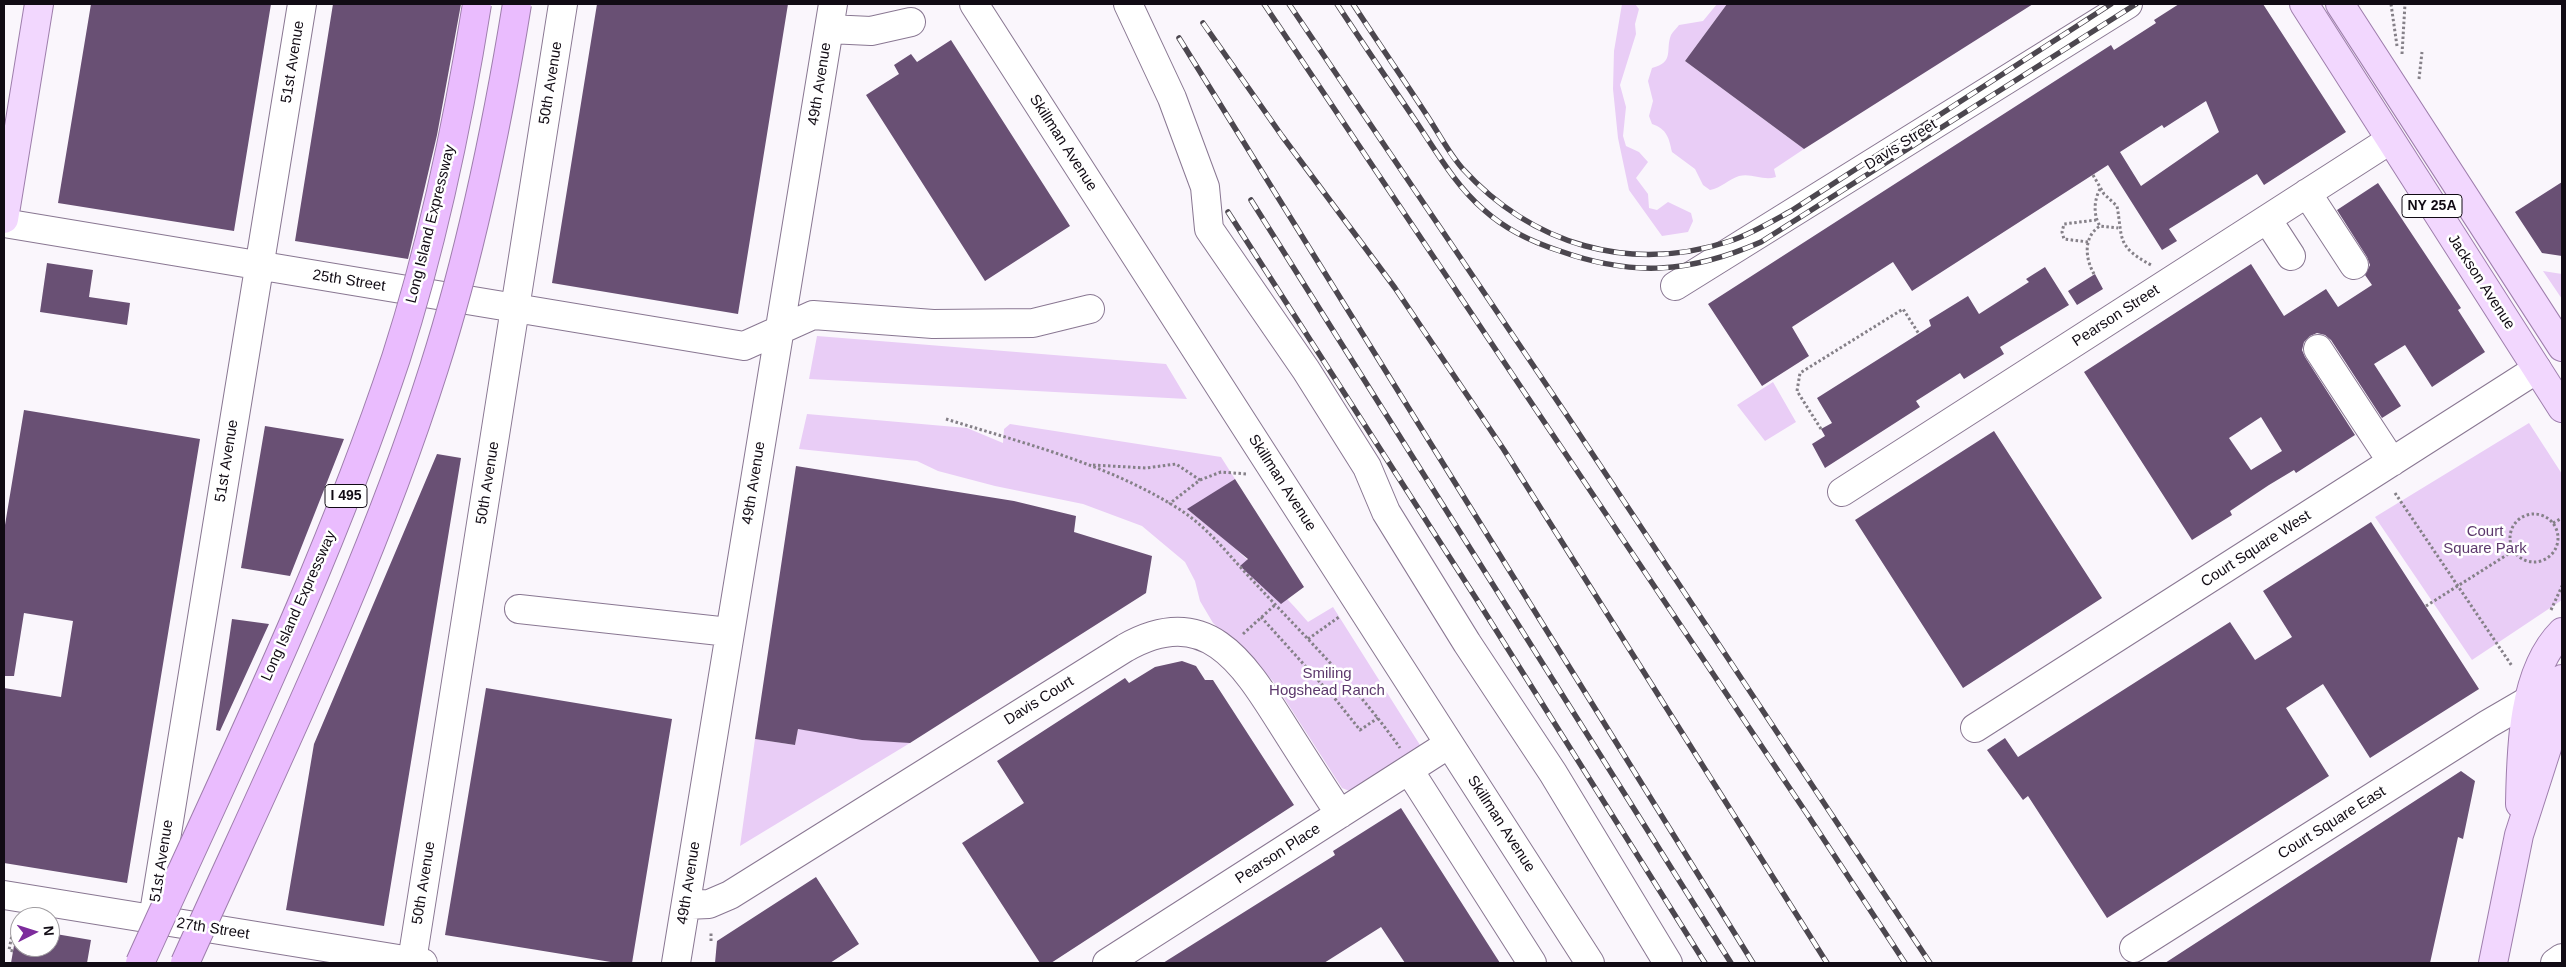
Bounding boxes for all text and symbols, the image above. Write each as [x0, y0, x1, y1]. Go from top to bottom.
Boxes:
street label: 51st Avenue [278, 20, 308, 104]
street label: 50th Avenue [536, 40, 566, 126]
street label: 49th Avenue [805, 41, 835, 127]
street label: Skillman Avenue [1025, 91, 1101, 195]
street label: Davis Street [1862, 116, 1940, 174]
street label: Long Island Expressway [403, 143, 459, 305]
road number: NY 25A [2402, 195, 2462, 218]
street label: Jackson Avenue [2444, 231, 2518, 333]
street label: 25th Street [311, 266, 387, 296]
street label: Pearson Street [2069, 281, 2163, 351]
street label: 51st Avenue [212, 419, 242, 503]
street label: Skillman Avenue [1244, 431, 1320, 535]
street label: 50th Avenue [473, 440, 503, 526]
street label: 49th Avenue [739, 440, 769, 526]
road number: I 495 [325, 484, 367, 508]
street label: Court Square West [2198, 507, 2314, 591]
park label: Court Square Park [2443, 523, 2527, 558]
street label: Long Island Expressway [258, 528, 340, 684]
park label: Smiling Hogshead Ranch [1269, 665, 1385, 700]
street label: Davis Court [1001, 673, 1077, 729]
street label: Skillman Avenue [1463, 772, 1539, 876]
street label: Court Square East [2275, 783, 2389, 863]
street label: 51st Avenue [147, 819, 177, 903]
street label: Pearson Place [1232, 820, 1324, 888]
street label: 50th Avenue [409, 840, 439, 926]
street label: 49th Avenue [674, 840, 704, 926]
north arrow [10, 907, 60, 957]
street label: 27th Street [175, 914, 251, 944]
text: N [41, 925, 57, 937]

